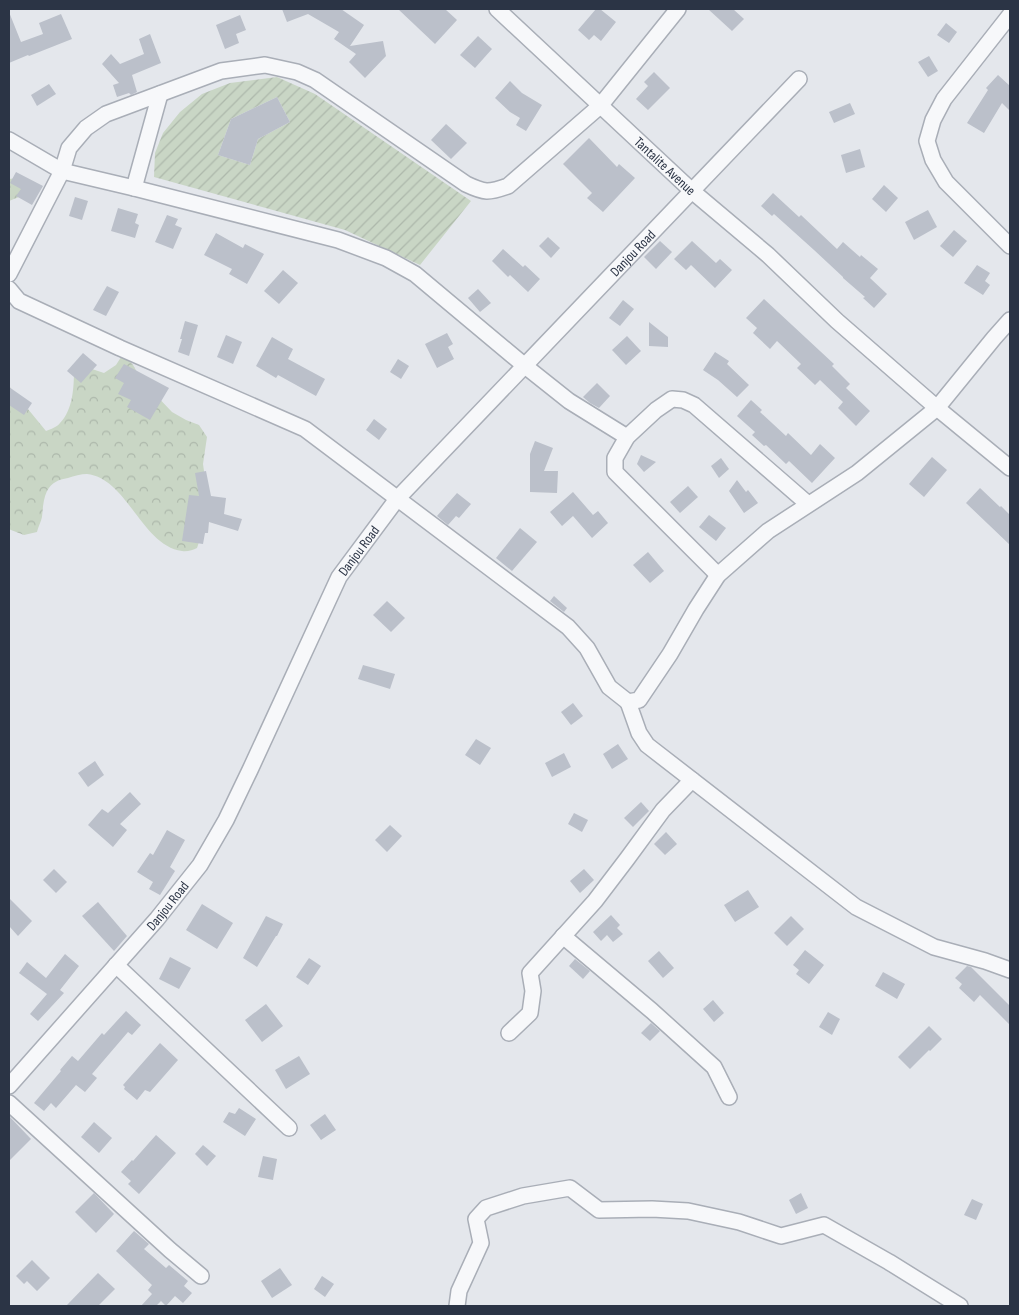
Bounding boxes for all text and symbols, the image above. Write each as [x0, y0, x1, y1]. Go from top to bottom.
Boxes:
street label: Tantalite Avenue [631, 134, 699, 199]
street label: Danjou Road [607, 226, 659, 280]
street label: Danjou Road [335, 522, 383, 579]
street label: Danjou Road [143, 878, 193, 934]

